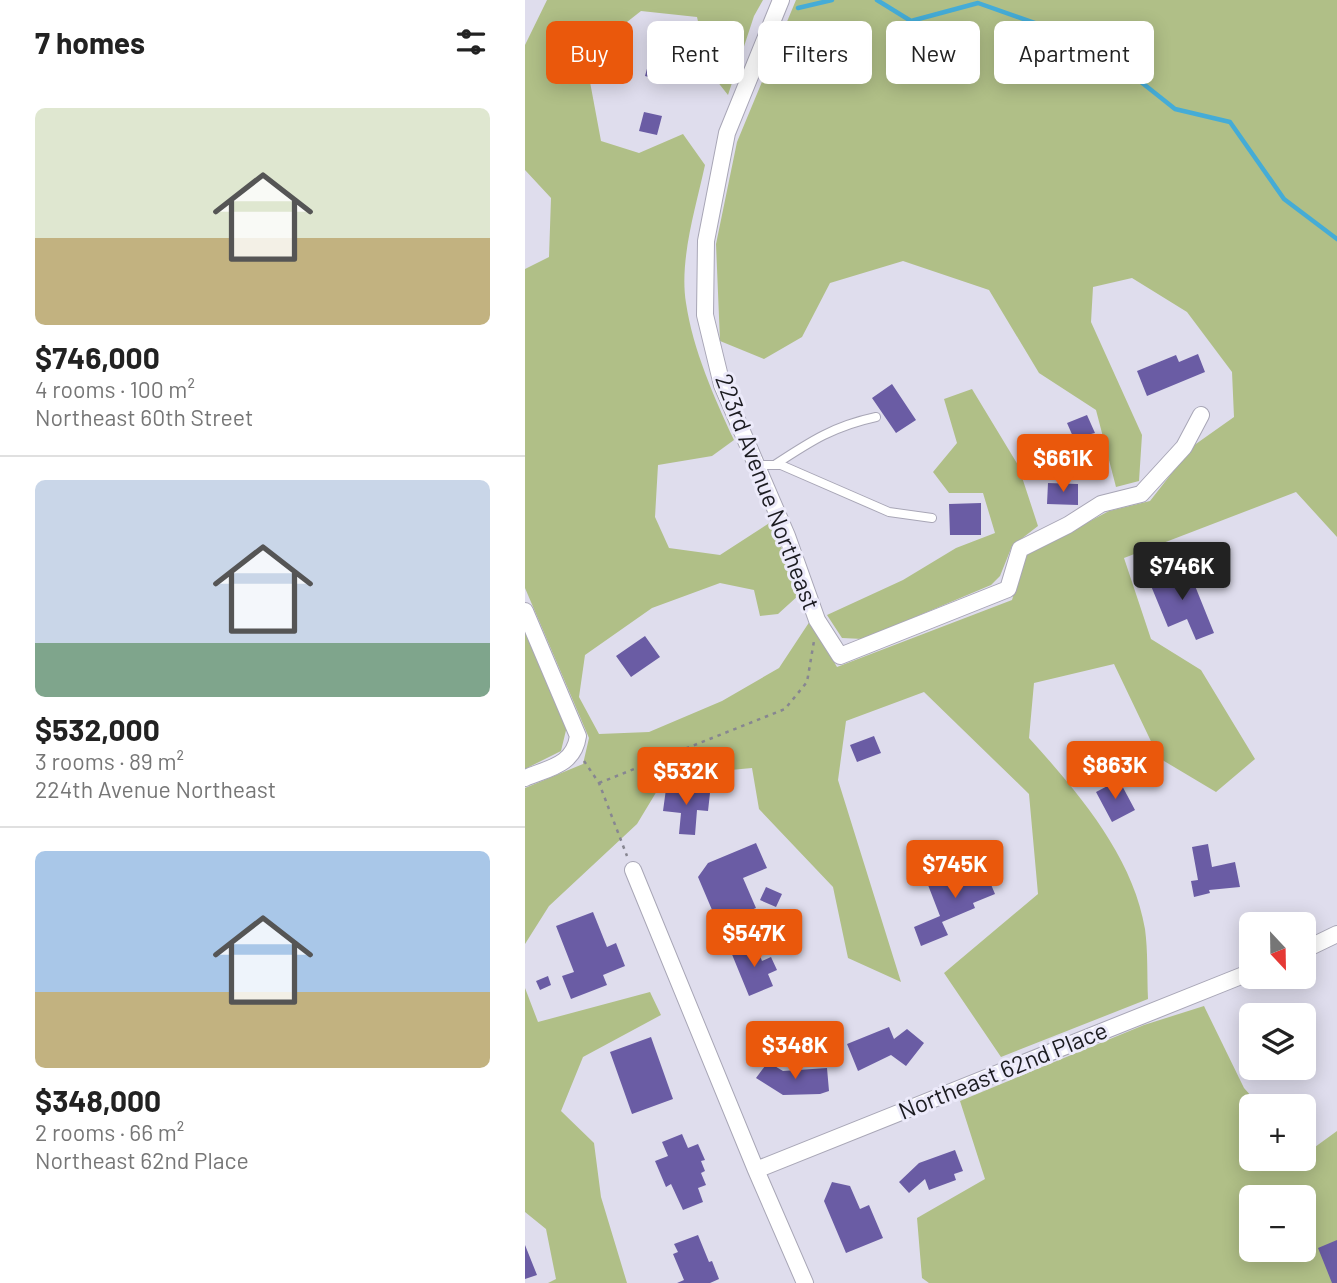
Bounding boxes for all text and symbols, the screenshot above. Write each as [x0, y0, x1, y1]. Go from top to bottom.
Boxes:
chip: Buy [546, 21, 633, 84]
chip: Rent [647, 21, 744, 84]
chip: Filters [758, 21, 872, 84]
chip: New [886, 21, 980, 84]
chip: Apartment [994, 21, 1154, 84]
icon: filters [452, 23, 490, 61]
text: 7 homes [35, 24, 145, 60]
icon: home [200, 154, 326, 280]
text: $746,000 [35, 339, 160, 375]
street label: 223rd Avenue Northeast [710, 369, 827, 614]
text: 4 rooms · 100 m² [35, 375, 195, 403]
text: Northeast 60th Street [35, 403, 253, 431]
pin: $661K [1014, 434, 1112, 494]
text: $661K [1033, 443, 1093, 471]
icon: home [200, 526, 326, 652]
pin: $746K [1133, 542, 1231, 602]
text: $746K [1149, 551, 1215, 579]
text: $532,000 [35, 711, 160, 747]
pin: $863K [1066, 742, 1164, 801]
text: 3 rooms · 89 m² [35, 747, 184, 775]
pin: $532K [637, 748, 735, 807]
text: $863K [1083, 750, 1147, 778]
text: $532K [653, 756, 719, 784]
text: 224th Avenue Northeast [35, 775, 276, 803]
pin: $745K [906, 841, 1004, 900]
text: $745K [922, 849, 988, 877]
icon: home [200, 897, 326, 1023]
pin: $547K [705, 909, 803, 969]
north arrow [1239, 912, 1316, 989]
map controls [1239, 912, 1316, 1262]
text: $547K [722, 918, 786, 946]
button: layers [1239, 1003, 1316, 1080]
street label: Northeast 62nd Place [894, 1014, 1111, 1125]
pin: $348K [746, 1021, 844, 1081]
text: $348K [762, 1030, 828, 1058]
text: $348,000 [35, 1082, 161, 1118]
button: + [1239, 1094, 1316, 1171]
text: 2 rooms · 66 m² [35, 1118, 184, 1146]
text: Northeast 62nd Place [35, 1146, 249, 1174]
button: − [1239, 1185, 1316, 1262]

